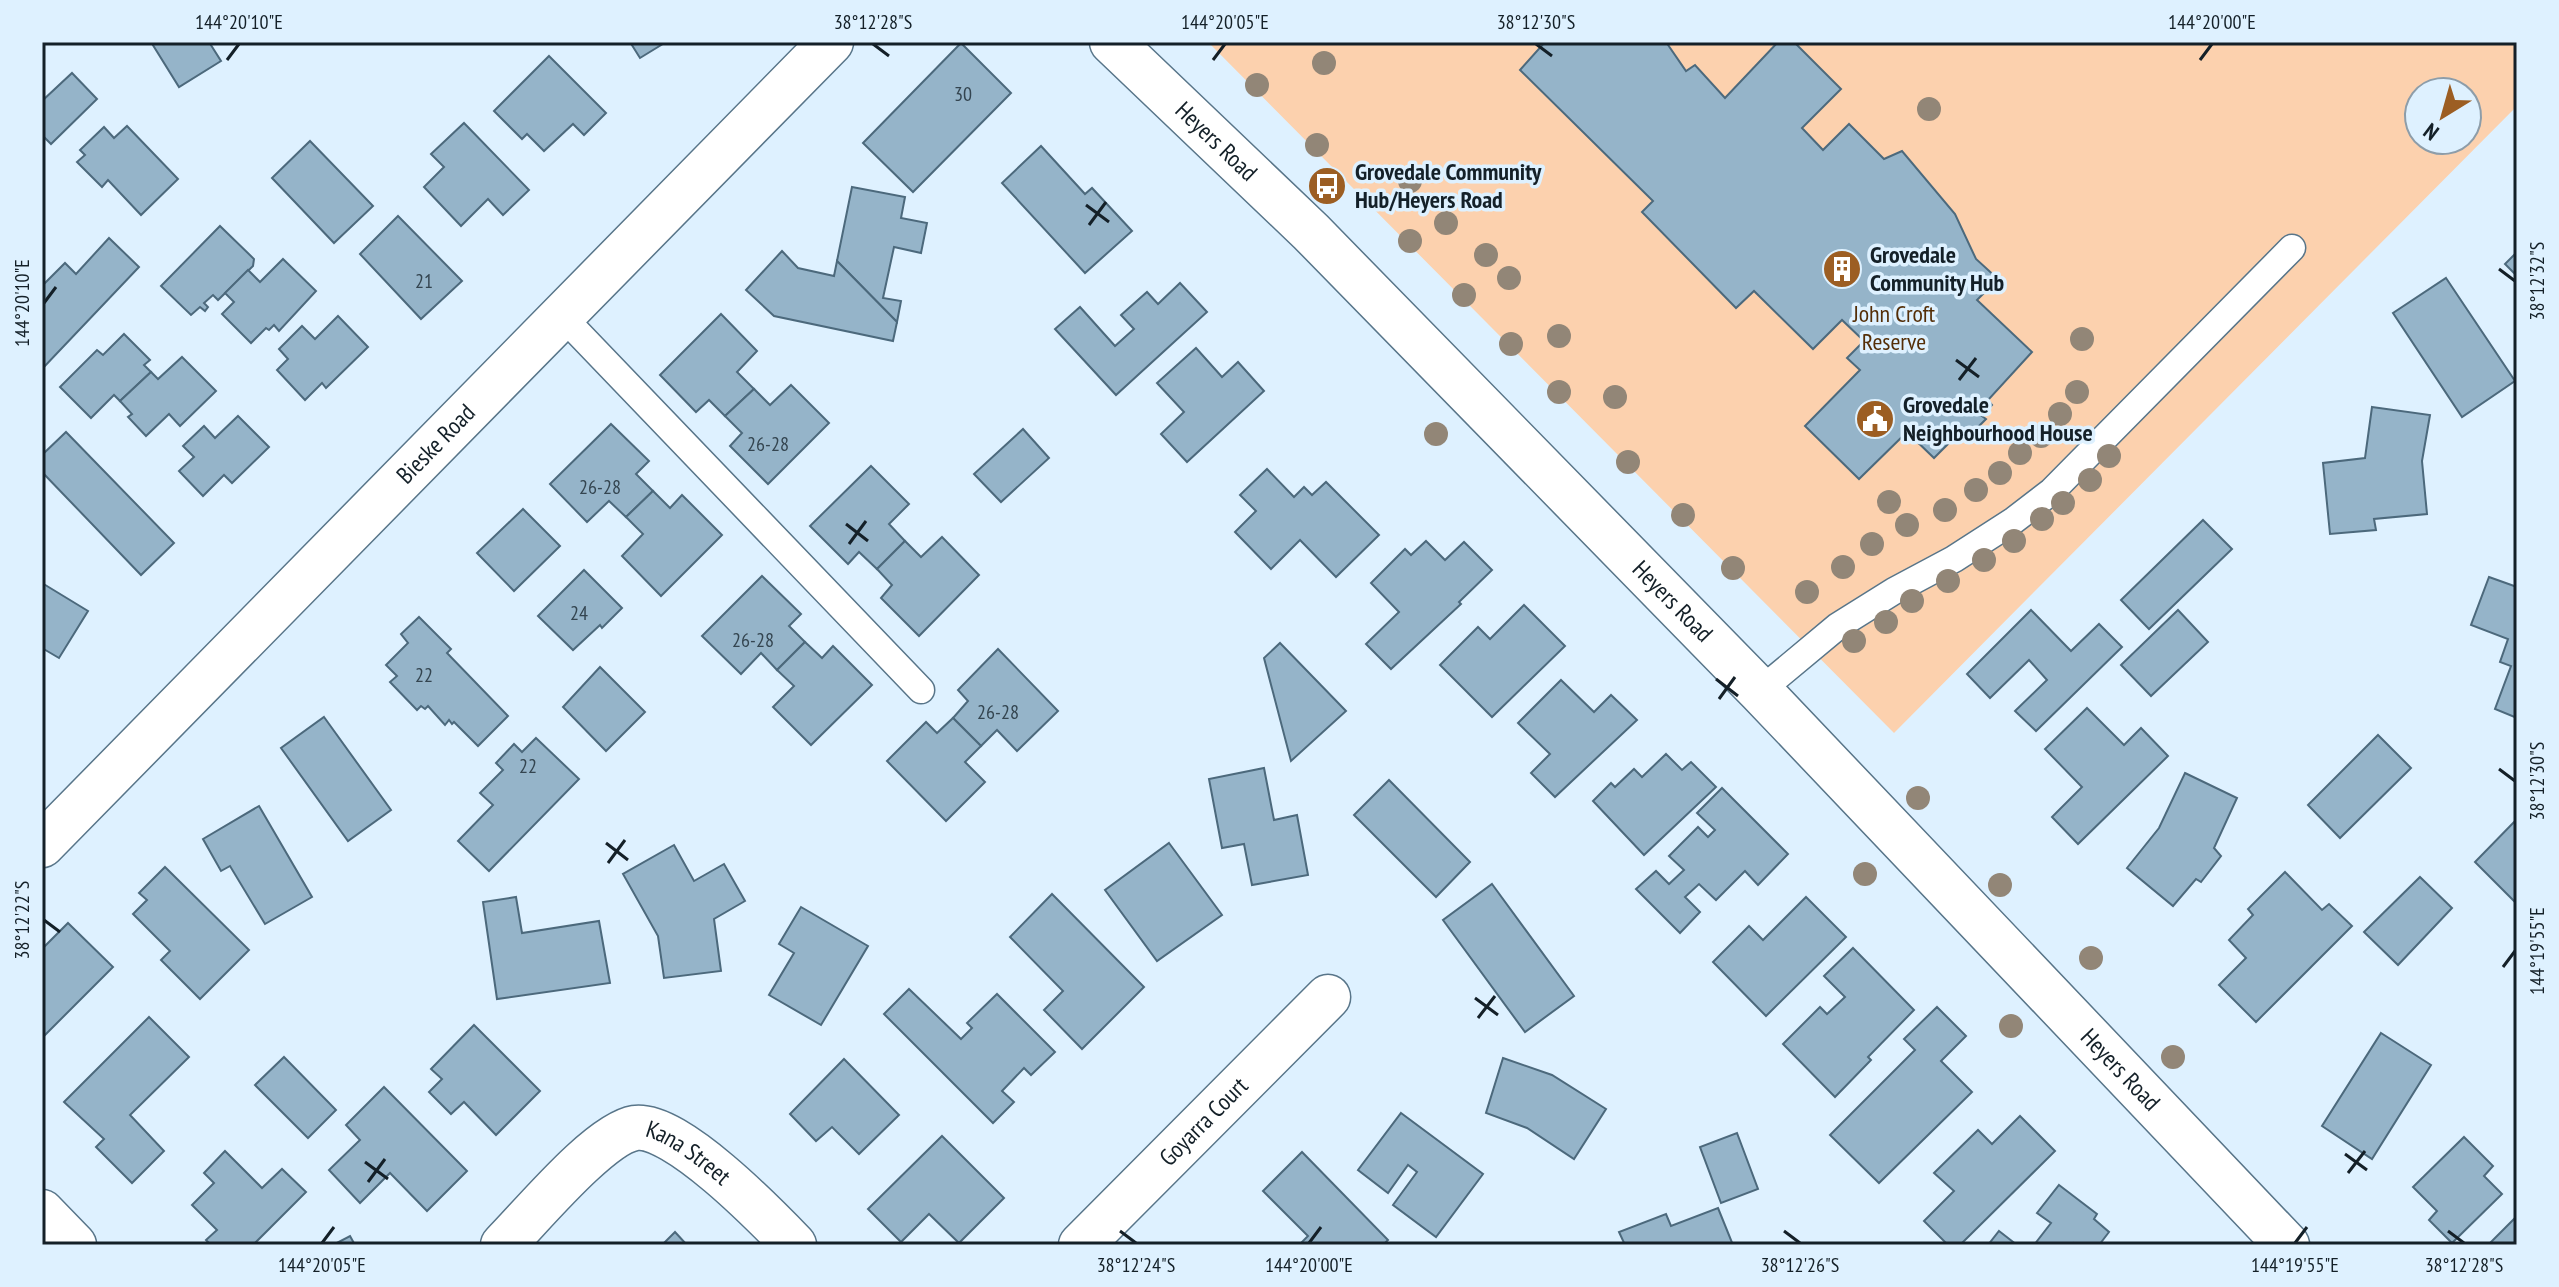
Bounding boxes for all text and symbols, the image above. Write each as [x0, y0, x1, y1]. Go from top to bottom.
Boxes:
text: 144°20'10"E [195, 9, 283, 35]
text: 38°12'28"S [834, 9, 912, 35]
text: 144°20'05"E [1181, 9, 1269, 35]
text: 38°12'30"S [1497, 9, 1575, 35]
text: 144°20'00"E [2168, 9, 2256, 35]
north arrow [2403, 76, 2483, 156]
house number: 30 [954, 81, 972, 107]
street label: Heyers Road [1169, 95, 1264, 188]
text: N [2418, 117, 2444, 147]
place label: Grovedale Community Hub/Heyers Road [1355, 156, 1542, 215]
bus stop icon: Grovedale Community Hub/Heyers Road [1306, 165, 1348, 207]
place label: Grovedale Community Hub [1870, 239, 2004, 298]
text: 38°12'32"S [2524, 242, 2550, 320]
building icon: Grovedale Community Hub [1821, 248, 1863, 290]
text: 144°20'10"E [9, 259, 35, 347]
house number: 21 [415, 268, 433, 294]
park label: John Croft Reserve [1852, 298, 1935, 357]
place label: Grovedale Neighbourhood House [1903, 389, 2093, 448]
street label: Bieske Road [390, 397, 482, 490]
public building icon: Grovedale Neighbourhood House [1854, 398, 1896, 440]
house number: 26-28 [747, 431, 789, 457]
house number: 26-28 [579, 474, 621, 500]
street label: Heyers Road [1626, 554, 1720, 648]
house number: 24 [570, 600, 588, 626]
house number: 26-28 [732, 627, 774, 653]
house number: 22 [415, 662, 433, 688]
house number: 26-28 [977, 699, 1019, 725]
text: 38°12'30"S [2524, 742, 2550, 820]
house number: 22 [519, 753, 537, 779]
text: 38°12'22"S [9, 881, 35, 959]
text: 144°19'55"E [2524, 907, 2550, 995]
street label: Heyers Road [2074, 1022, 2167, 1117]
street label: Goyarra Court [1152, 1070, 1255, 1172]
street label: Kana Street [642, 1113, 738, 1192]
text: 144°20'05"E [278, 1252, 366, 1278]
text: 38°12'24"S [1097, 1252, 1175, 1278]
text: 144°20'00"E [1265, 1252, 1353, 1278]
text: 38°12'26"S [1761, 1252, 1839, 1278]
text: 144°19'55"E [2251, 1252, 2339, 1278]
text: 38°12'28"S [2425, 1252, 2503, 1278]

